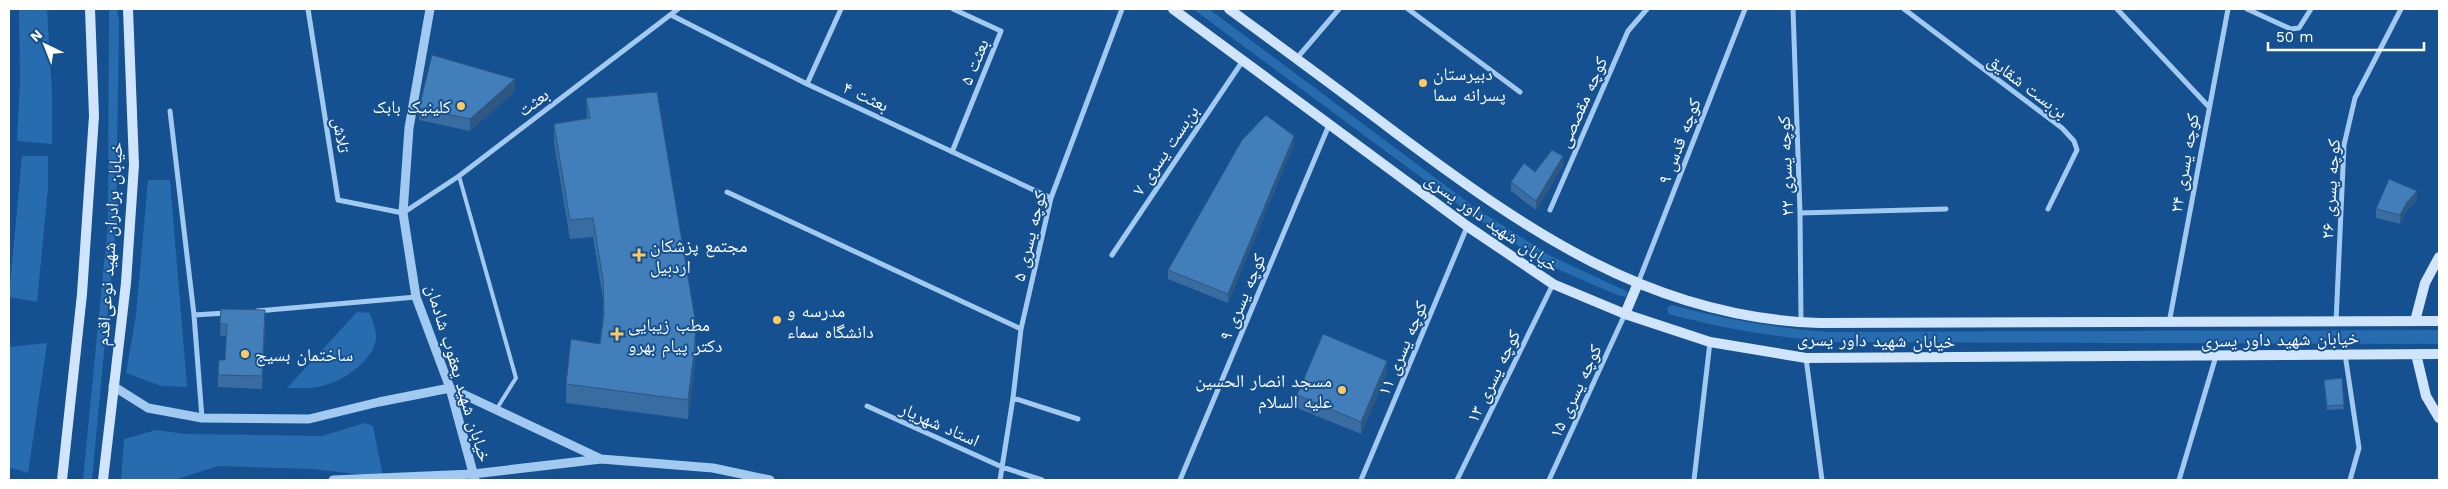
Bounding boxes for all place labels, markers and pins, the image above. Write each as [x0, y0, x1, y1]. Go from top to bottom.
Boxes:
place label: دبیرستان پسرانه سما [1433, 63, 1506, 106]
marker: دبیرستان پسرانه سما [1417, 77, 1429, 89]
place label: کلینیک بابک [372, 96, 452, 117]
marker: کلینیک بابک [455, 100, 467, 112]
place label: مجتمع پزشکان اردبیل [650, 235, 748, 278]
marker: مجتمع پزشکان اردبیل [632, 248, 646, 262]
place label: مدرسه و دانشگاه سماء [787, 300, 874, 342]
place label: مطب زیبایی دکتر پیام بهرو [628, 314, 722, 358]
marker: مدرسه و دانشگاه سماء [771, 314, 783, 326]
marker: مطب زیبایی دکتر پیام بهرو [610, 327, 624, 341]
place label: ساختمان بسیج [255, 344, 353, 367]
marker: ساختمان بسیج [239, 348, 251, 360]
place label: مسجد انصار الحسین علیه السلام [1195, 370, 1332, 414]
marker: مسجد انصار الحسین علیه السلام [1336, 384, 1348, 396]

